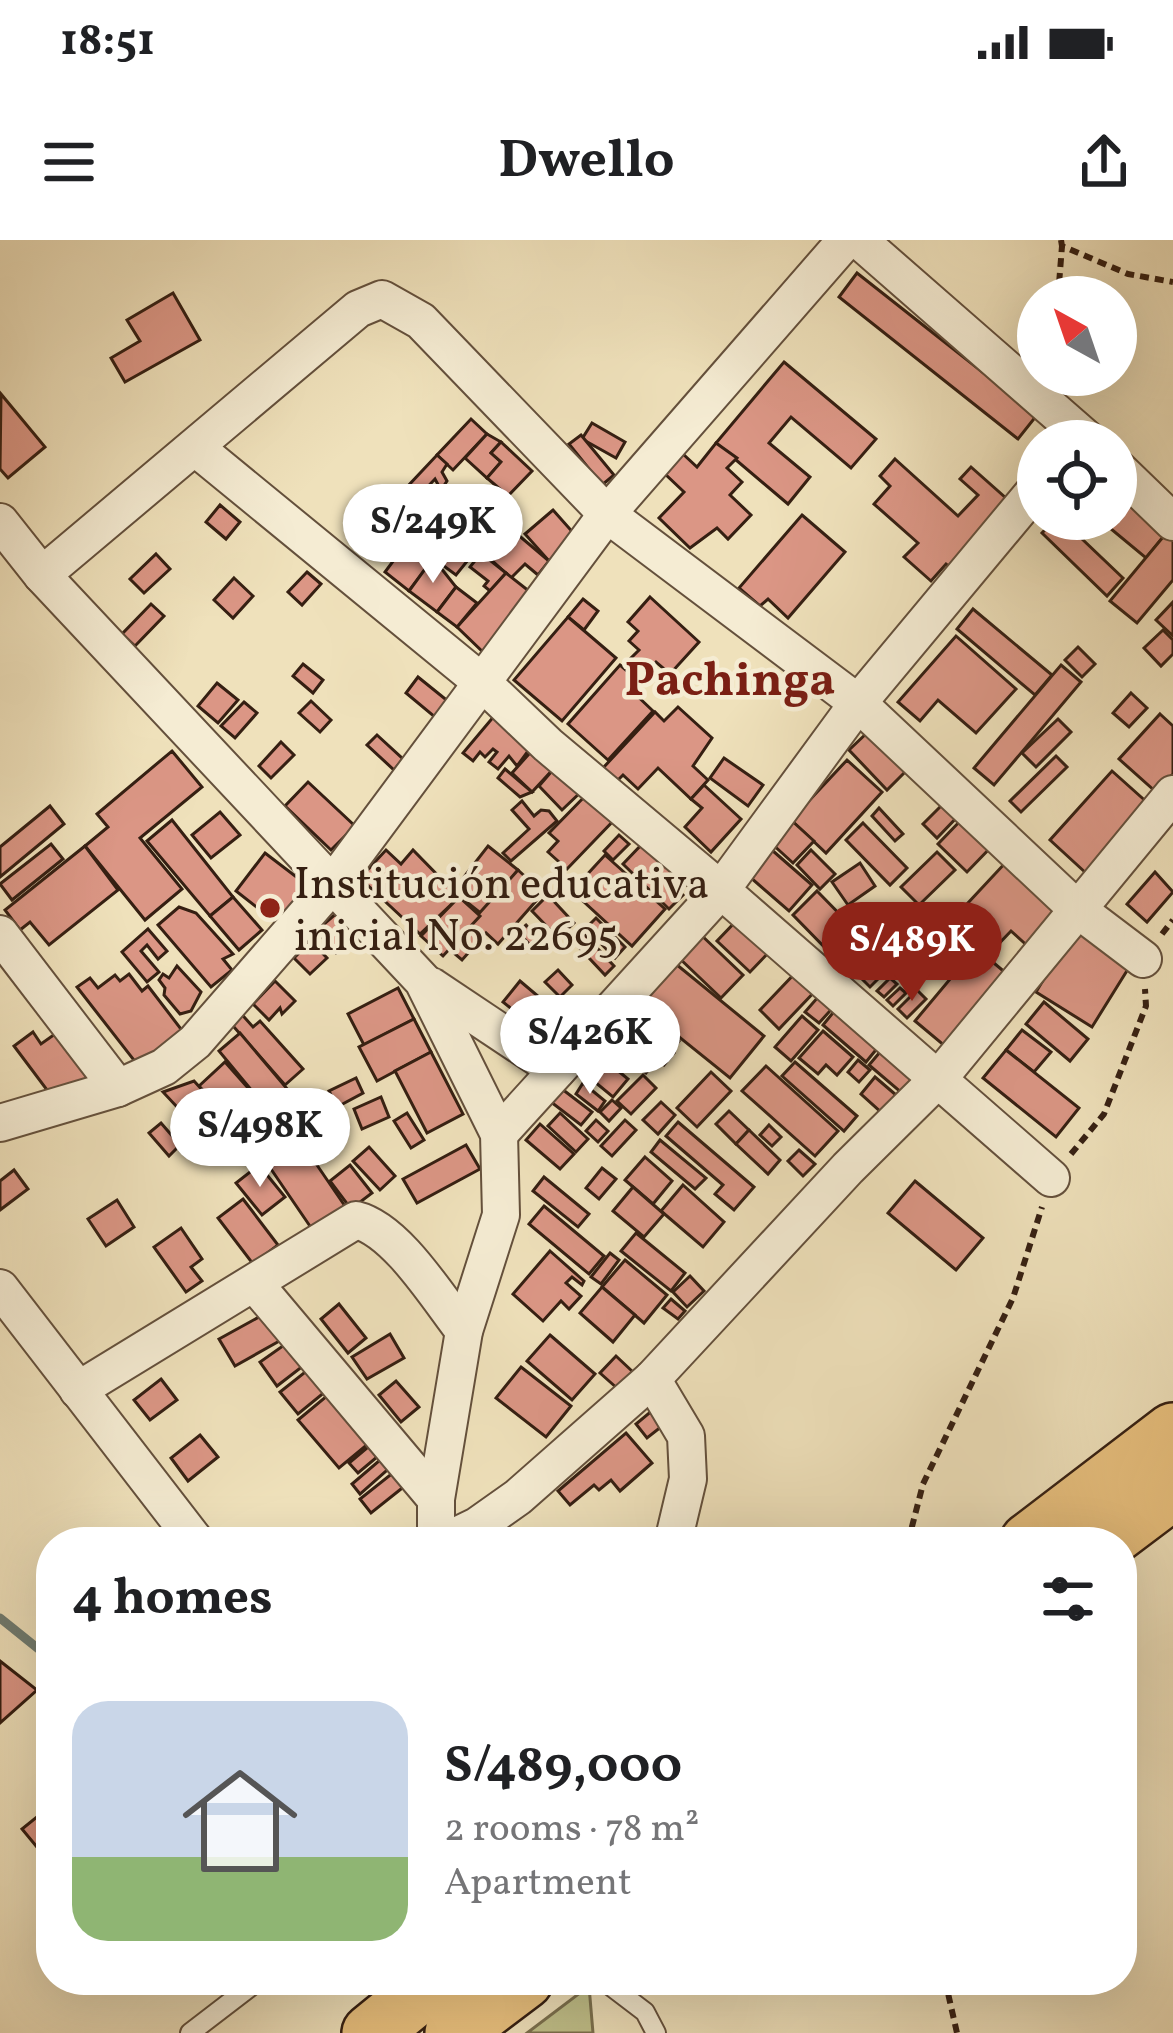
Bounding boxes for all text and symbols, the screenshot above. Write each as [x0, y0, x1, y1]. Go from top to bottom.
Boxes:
text: 18:51 [60, 11, 155, 74]
text: Dwello [498, 125, 675, 200]
icon: menu [36, 129, 102, 195]
icon: share [1071, 129, 1137, 195]
north arrow [1017, 276, 1137, 396]
map controls [1017, 276, 1137, 540]
button: locate [1017, 420, 1137, 540]
pin: S/249K [335, 484, 531, 586]
text: S/249K [370, 496, 496, 550]
district label: Pachinga [624, 649, 836, 716]
place label: Institución educativa inicial No. 22695 [294, 855, 710, 970]
marker: Institución educativa inicial No. 22695 [257, 895, 283, 921]
pin: S/489K [814, 902, 1010, 1004]
text: S/489K [849, 914, 975, 968]
pin: S/426K [492, 995, 688, 1097]
text: S/426K [527, 1007, 653, 1061]
pin: S/498K [162, 1088, 358, 1190]
text: S/498K [197, 1100, 323, 1154]
text: 4 homes [72, 1564, 273, 1635]
icon: filters [1035, 1566, 1101, 1632]
text: S/489,000 [444, 1732, 682, 1803]
icon: home [168, 1749, 312, 1893]
text: 2 rooms · 78 m² [444, 1803, 699, 1857]
text: Apartment [444, 1857, 632, 1911]

